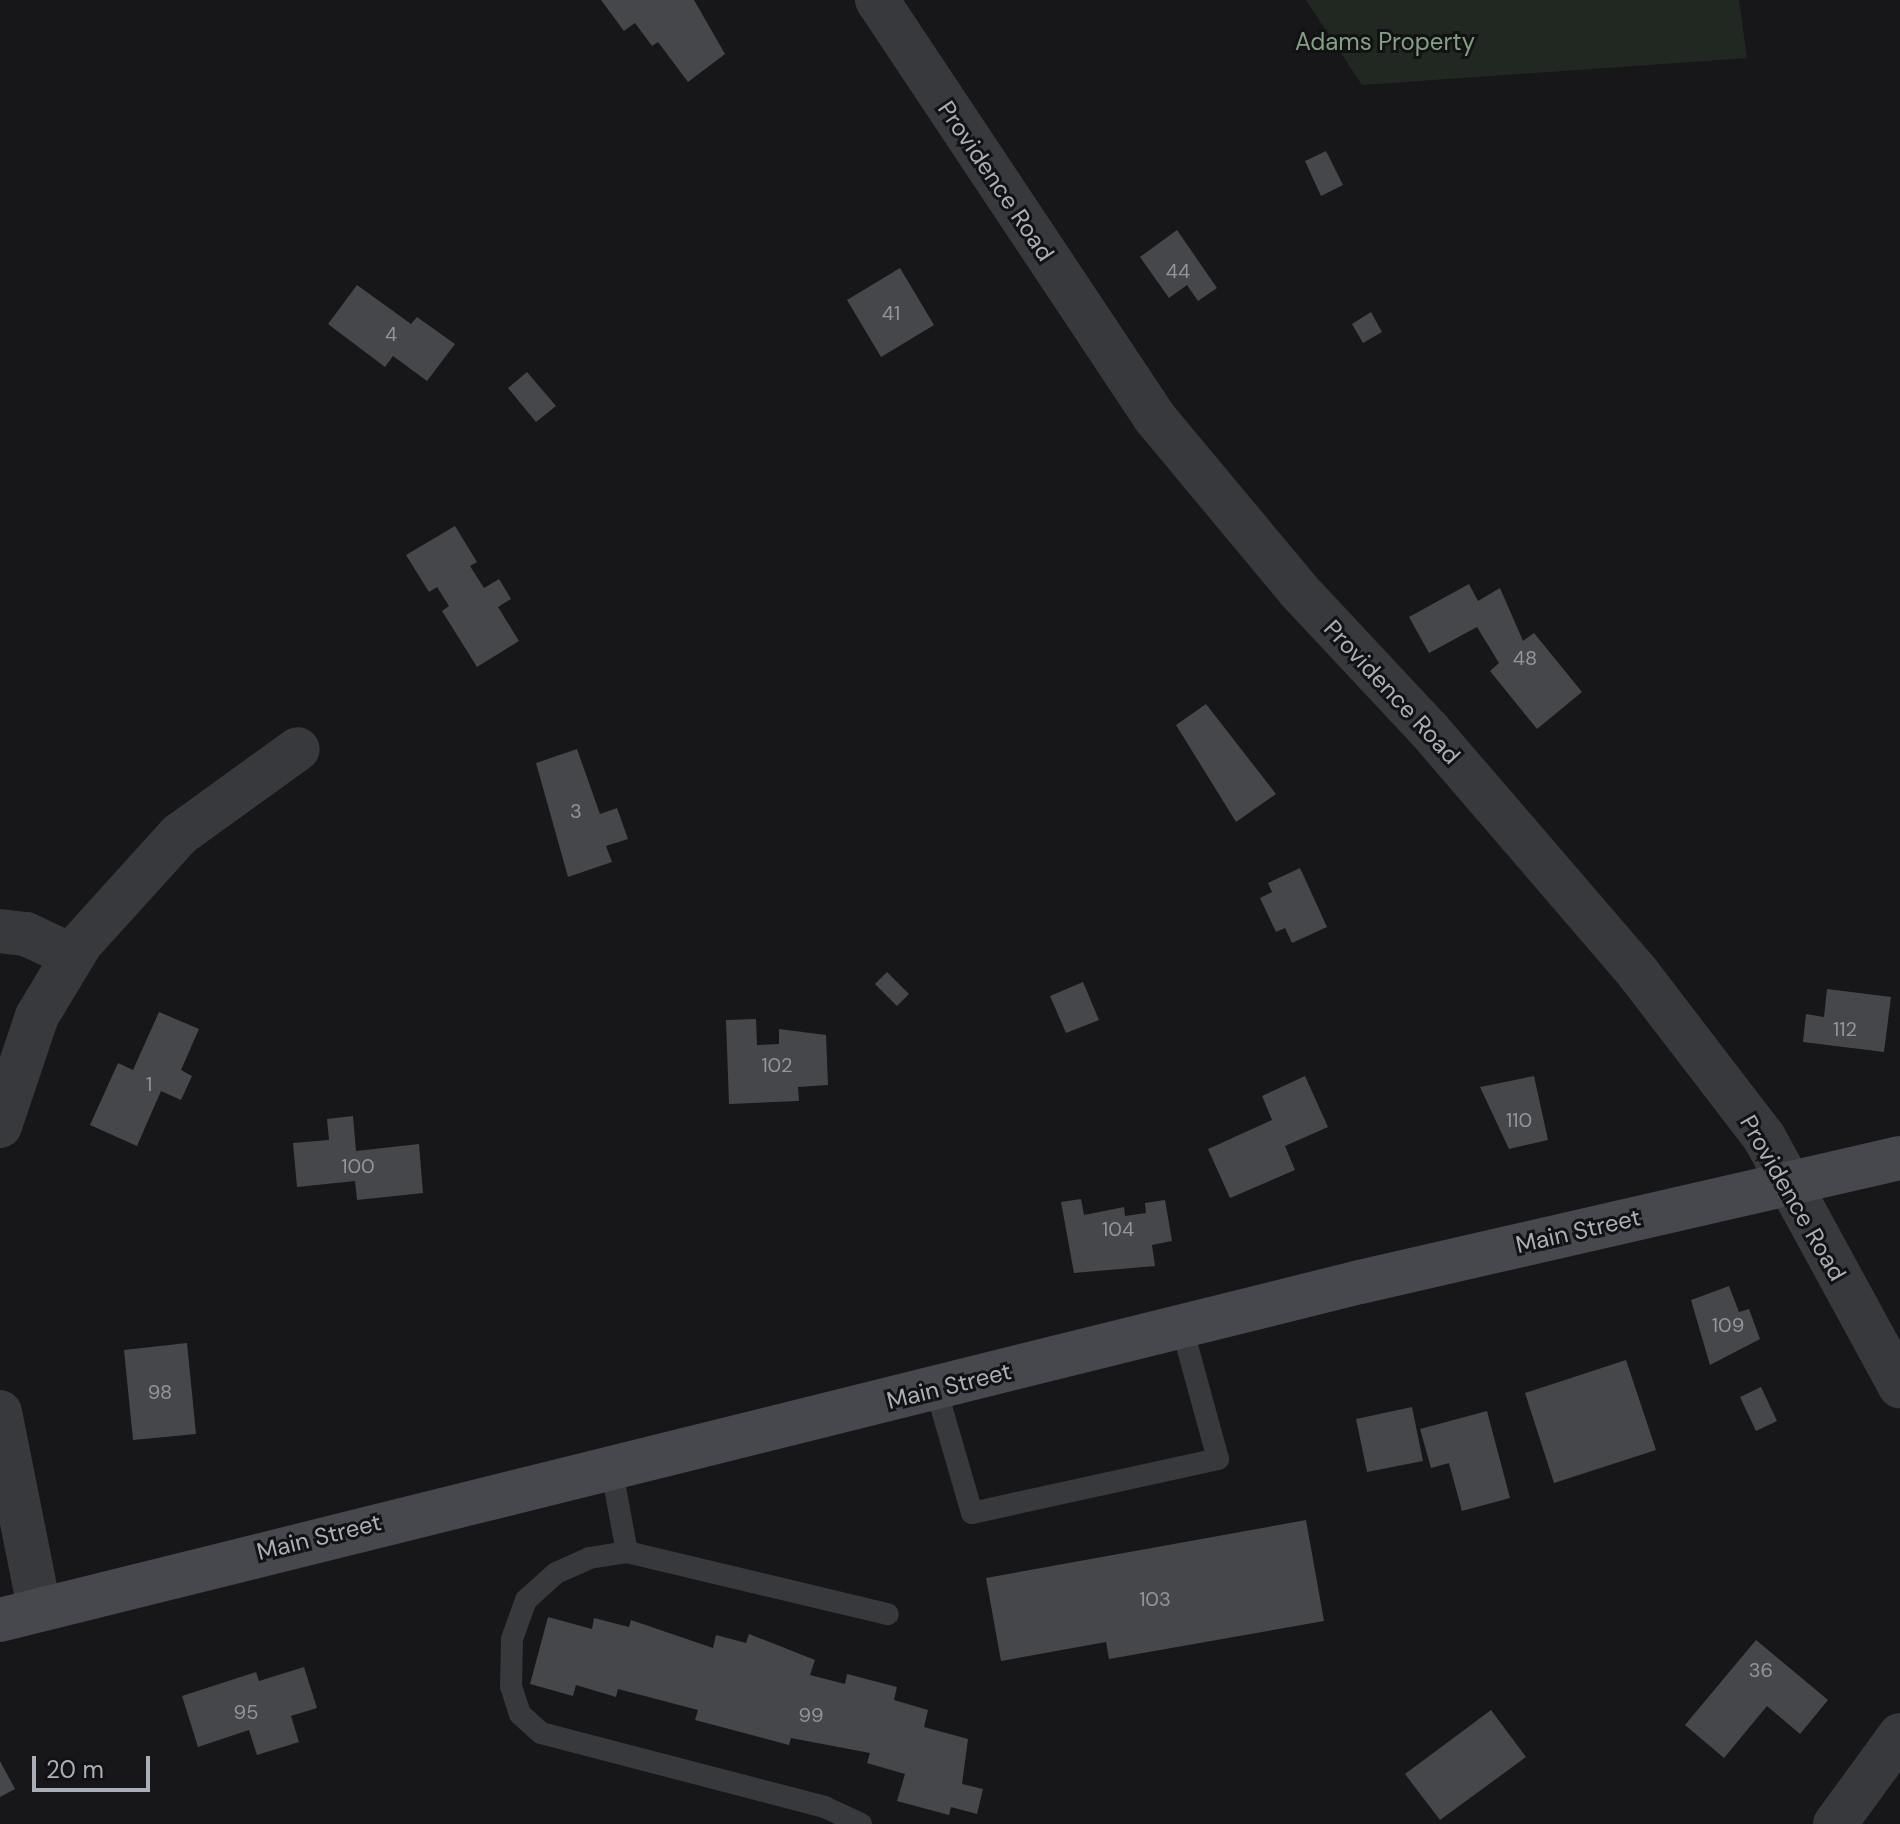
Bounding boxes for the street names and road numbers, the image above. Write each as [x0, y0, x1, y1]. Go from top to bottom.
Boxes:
street label: Providence Road [932, 96, 1060, 266]
street label: Providence Road [1318, 614, 1466, 770]
street label: Providence Road [1734, 1110, 1852, 1286]
street label: Main Street [1513, 1203, 1643, 1259]
street label: Main Street [884, 1357, 1014, 1415]
street label: Main Street [254, 1508, 384, 1566]

